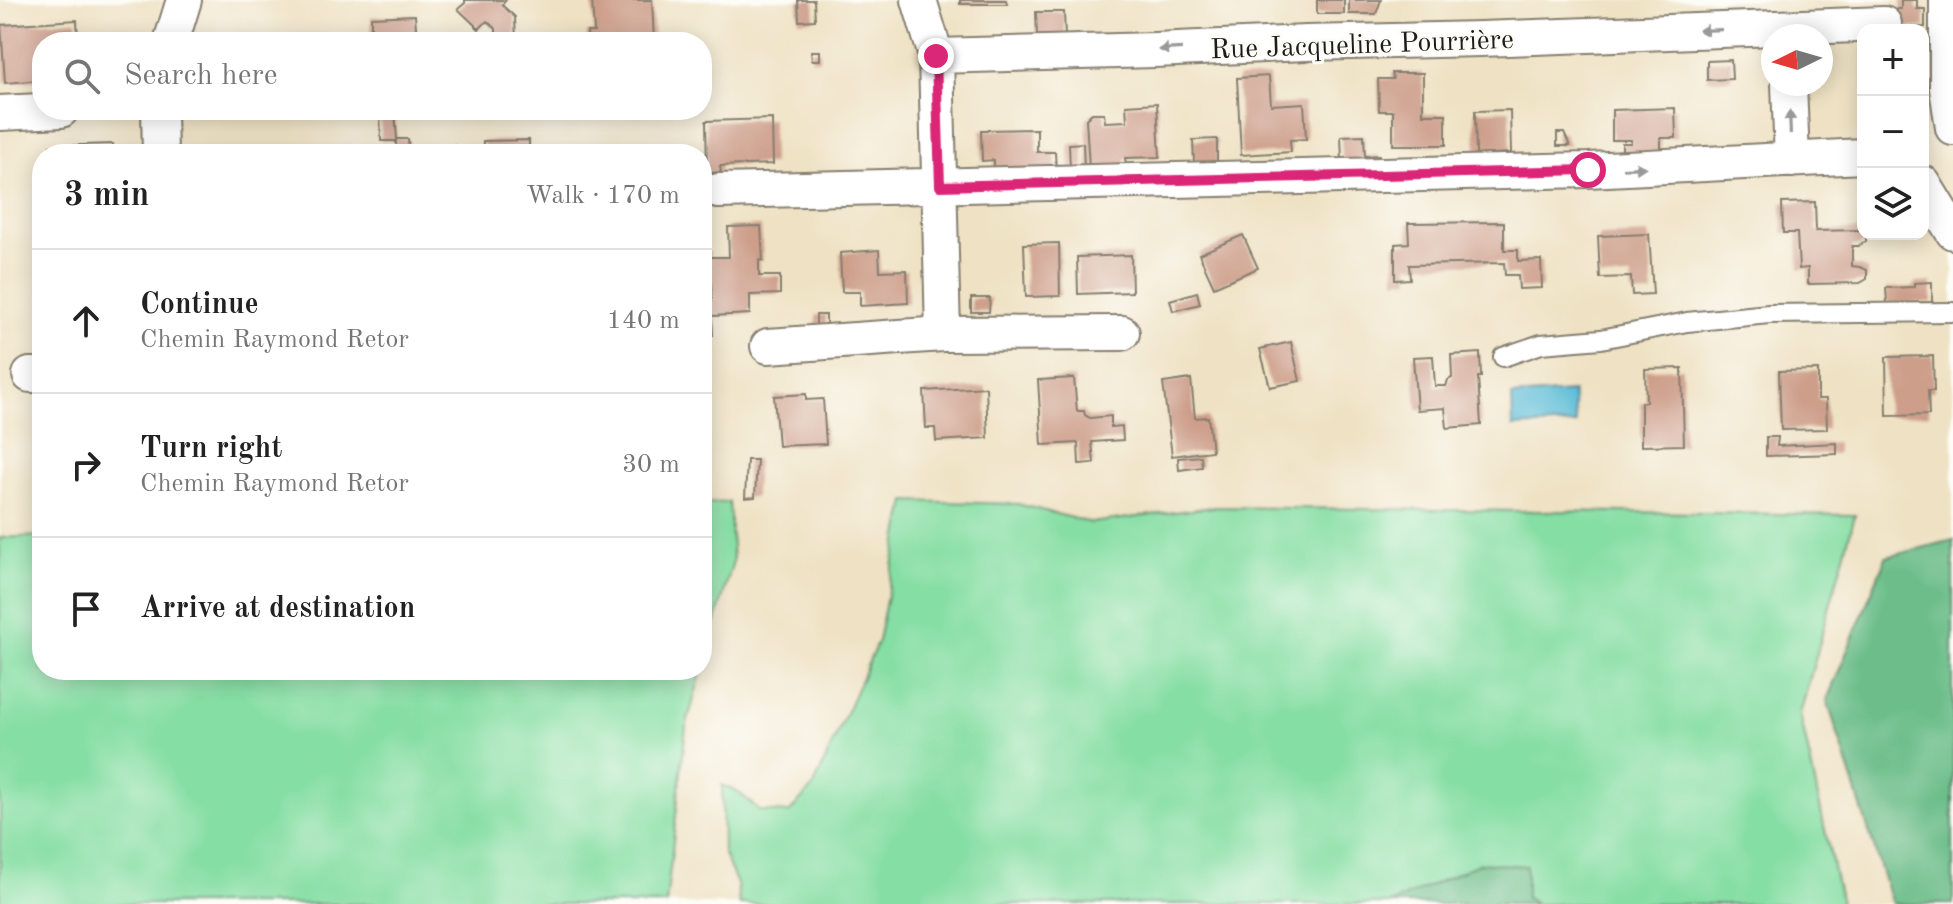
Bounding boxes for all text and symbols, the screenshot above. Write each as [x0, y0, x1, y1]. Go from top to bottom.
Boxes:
one-way arrow [1697, 23, 1722, 36]
north arrow [1761, 24, 1833, 96]
map controls [1857, 24, 1929, 240]
button: + [1857, 24, 1929, 96]
street label: Rue Jacqueline Pourrière [1210, 27, 1514, 65]
search box [32, 32, 712, 120]
route end [918, 38, 954, 74]
one-way arrow [1157, 43, 1182, 56]
icon: search [60, 54, 104, 98]
text: Search here [124, 61, 278, 91]
button: − [1857, 96, 1929, 168]
one-way arrow [1784, 109, 1797, 134]
route start [1570, 152, 1606, 188]
one-way arrow [1622, 161, 1647, 174]
button: layers [1857, 168, 1929, 240]
text: 3 min [64, 179, 149, 213]
text: Walk · 170 m [526, 183, 680, 209]
text: Continue [140, 290, 259, 320]
icon: ahead [64, 299, 108, 343]
text: 140 m [607, 308, 680, 334]
text: Chemin Raymond Retor [140, 327, 409, 353]
text: Turn right [140, 434, 282, 464]
icon: right [64, 443, 108, 487]
text: 30 m [622, 452, 680, 478]
text: Chemin Raymond Retor [140, 471, 409, 497]
icon: arrive [64, 587, 108, 631]
text: Arrive at destination [140, 594, 415, 624]

